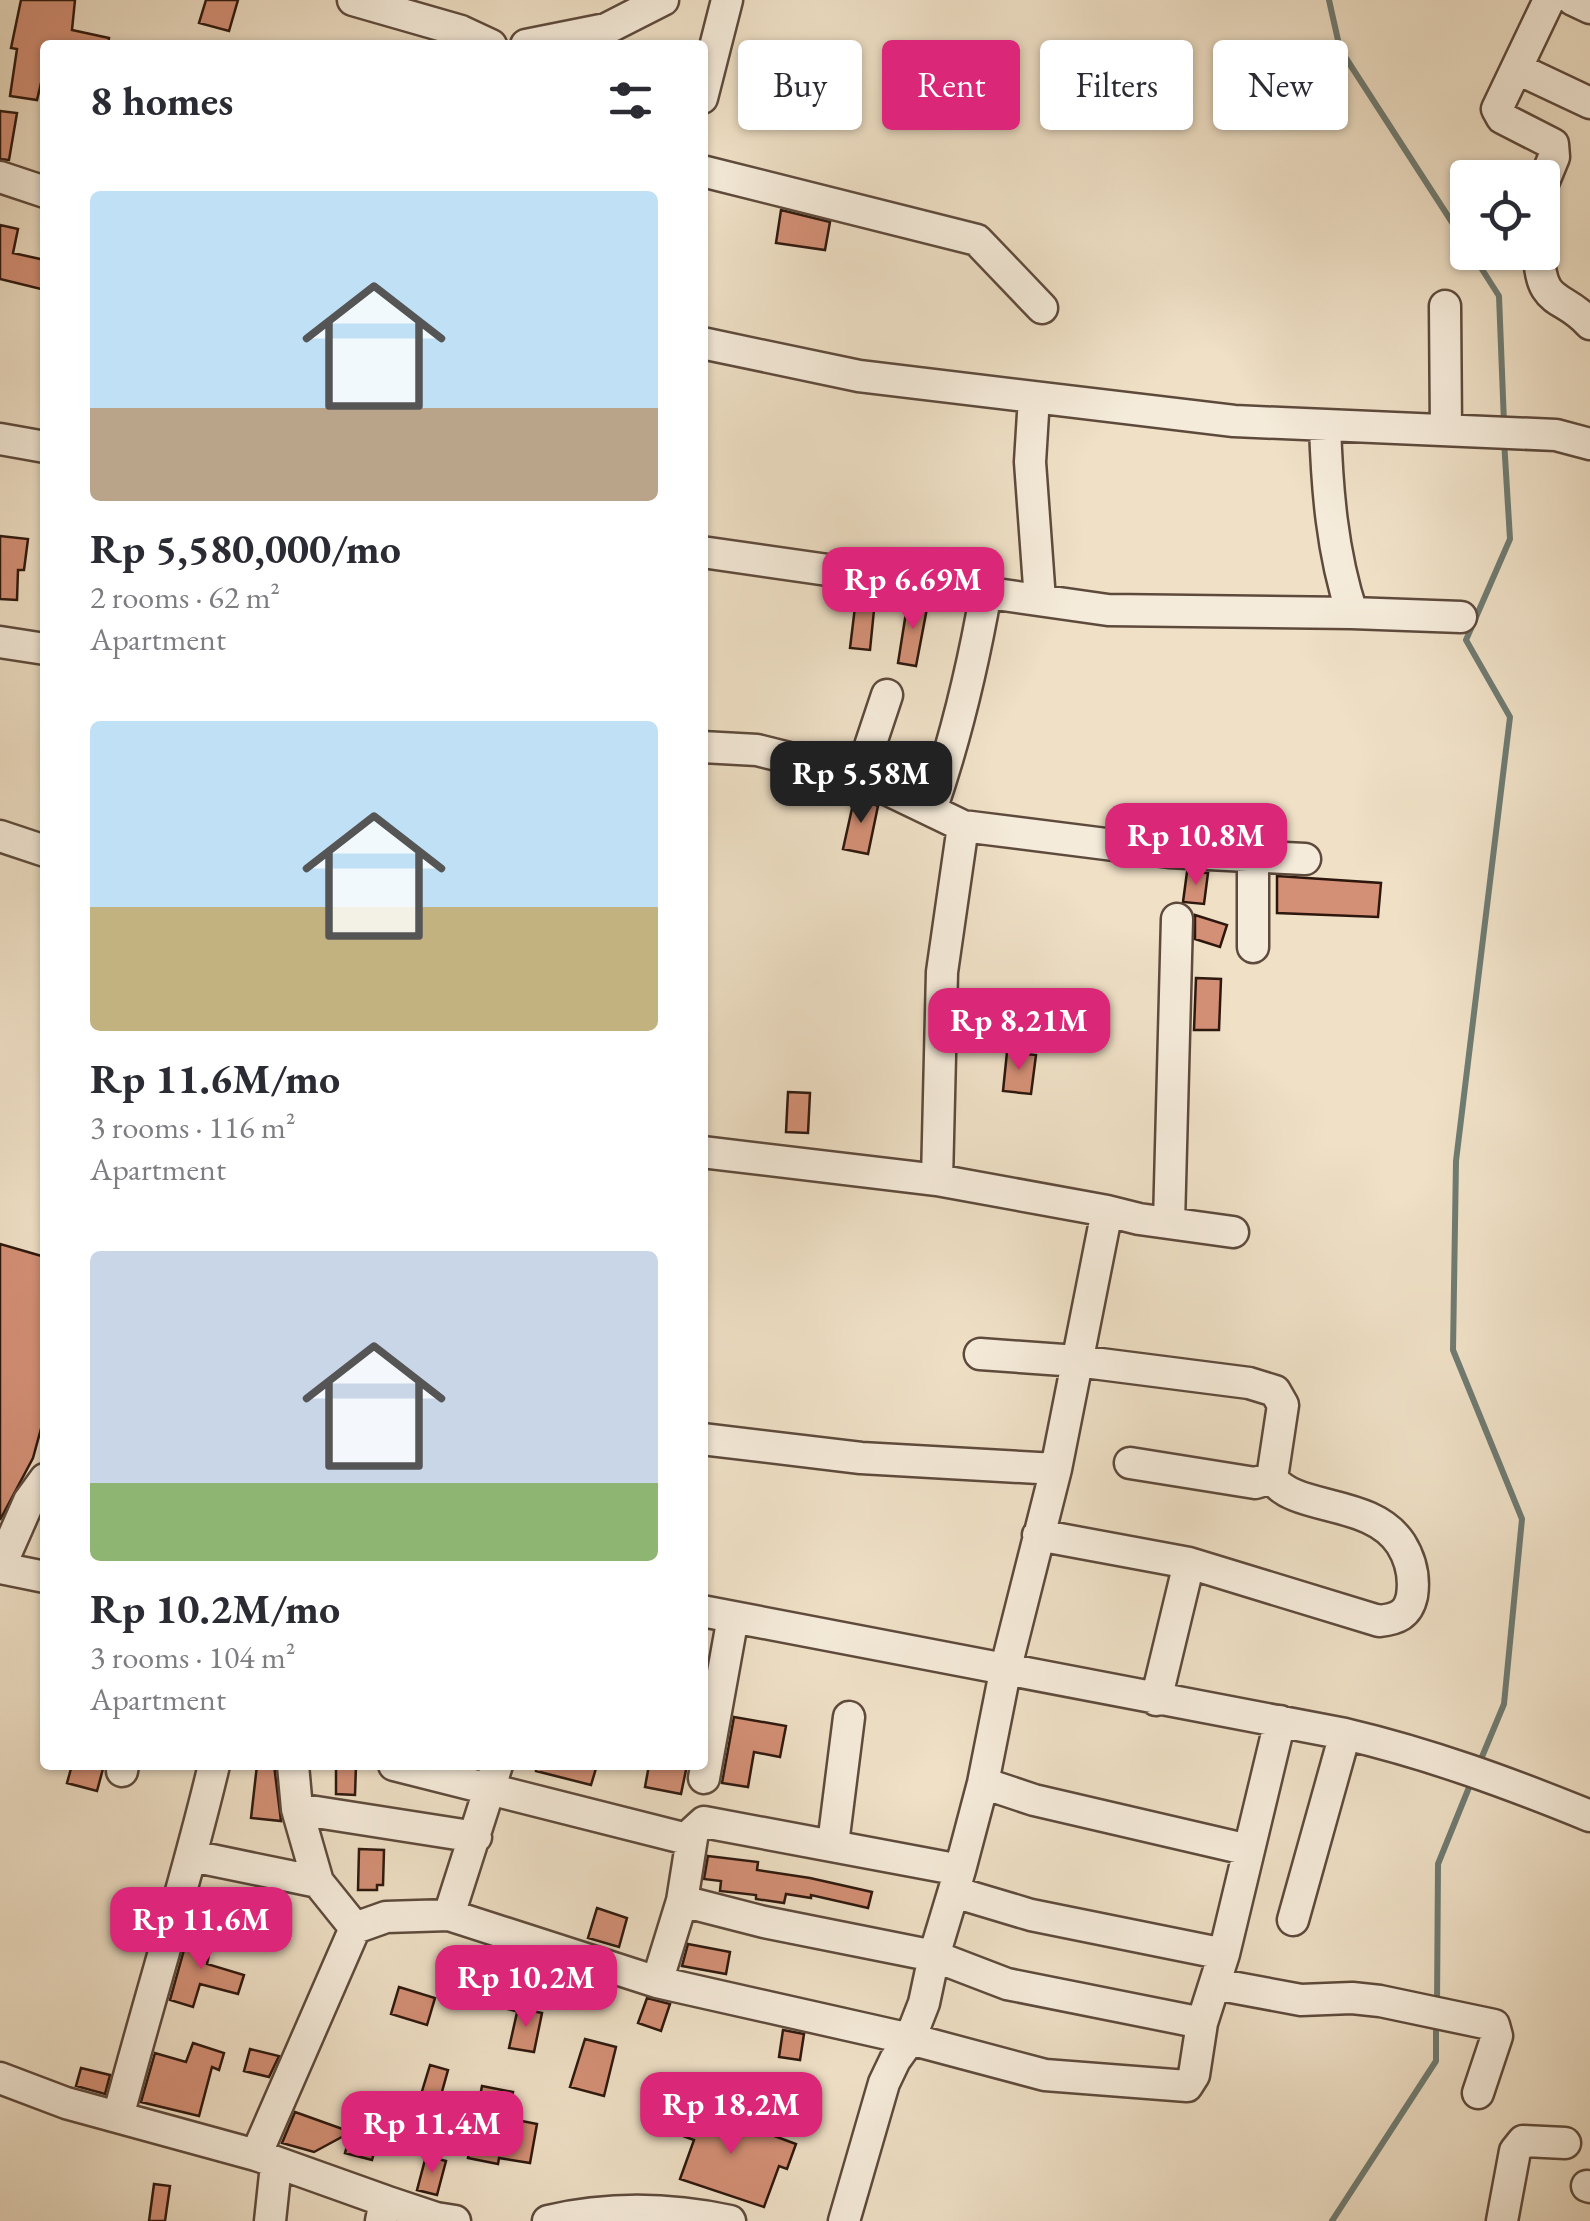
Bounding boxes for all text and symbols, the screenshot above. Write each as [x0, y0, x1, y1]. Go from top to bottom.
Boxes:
chip: Buy [738, 40, 862, 130]
chip: Rent [882, 40, 1020, 130]
chip: Filters [1040, 40, 1193, 130]
chip: New [1213, 40, 1348, 130]
text: 8 homes [90, 73, 233, 128]
icon: filters [603, 73, 658, 128]
map controls [1450, 160, 1560, 270]
button: locate [1450, 160, 1560, 270]
icon: home [284, 256, 464, 436]
text: Rp 5,580,000/mo [90, 521, 401, 576]
pin: Rp 6.69M [810, 547, 1016, 632]
text: Rp 6.69M [844, 558, 982, 600]
text: 2 rooms · 62 m² [90, 576, 280, 618]
text: Apartment [90, 618, 226, 660]
pin: Rp 5.58M [758, 741, 964, 826]
text: Rp 5.58M [792, 752, 930, 794]
icon: home [284, 786, 464, 966]
pin: Rp 10.8M [1093, 803, 1299, 888]
text: Rp 10.8M [1127, 814, 1265, 856]
pin: Rp 8.21M [916, 988, 1122, 1073]
text: Rp 8.21M [950, 999, 1088, 1041]
text: Rp 11.6M/mo [90, 1051, 340, 1106]
text: 3 rooms · 116 m² [90, 1106, 296, 1148]
text: Apartment [90, 1148, 226, 1190]
icon: home [284, 1316, 464, 1496]
text: Rp 10.2M/mo [90, 1581, 340, 1636]
text: 3 rooms · 104 m² [90, 1636, 296, 1678]
text: Apartment [90, 1678, 226, 1720]
pin: Rp 11.6M [98, 1887, 304, 1972]
text: Rp 11.6M [132, 1898, 270, 1940]
pin: Rp 10.2M [423, 1945, 629, 2030]
text: Rp 10.2M [457, 1956, 595, 1998]
pin: Rp 18.2M [628, 2072, 834, 2157]
text: Rp 18.2M [662, 2083, 800, 2125]
pin: Rp 11.4M [329, 2091, 535, 2176]
text: Rp 11.4M [363, 2102, 501, 2144]

